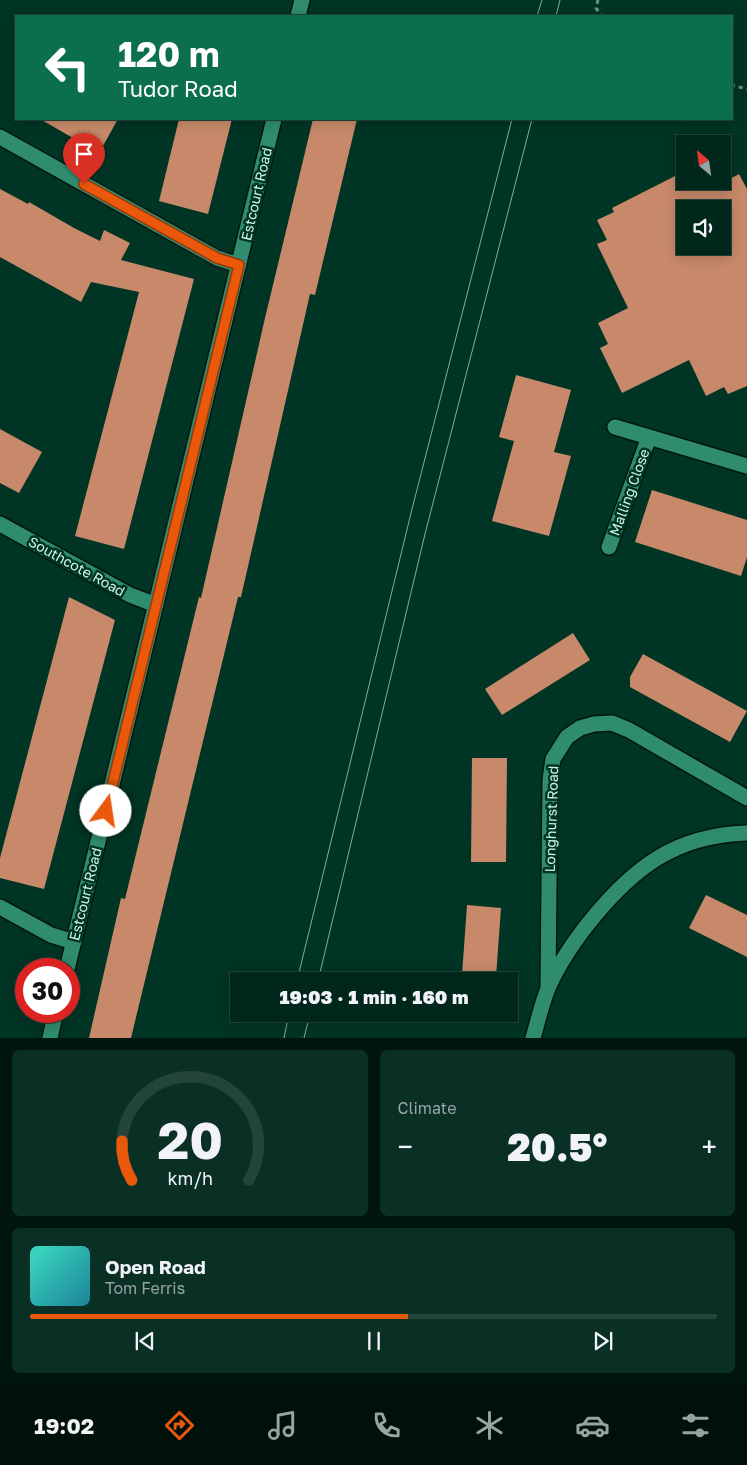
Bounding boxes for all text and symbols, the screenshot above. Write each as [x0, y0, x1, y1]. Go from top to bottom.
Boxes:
text: 120 m [118, 33, 220, 75]
icon: left [35, 35, 100, 100]
text: Tudor Road [118, 75, 238, 102]
pin [63, 133, 105, 184]
north arrow [676, 135, 731, 190]
map controls [676, 135, 731, 255]
icon: arrive [70, 140, 98, 168]
street label: Estcourt Road [237, 146, 275, 242]
button: sound [676, 200, 731, 255]
street label: Malling Close [605, 446, 653, 538]
street label: Southcote Road [26, 532, 128, 600]
street label: Longhurst Road [541, 765, 561, 873]
position arrow [79, 784, 131, 836]
street label: Estcourt Road [65, 846, 105, 942]
speed limit sign: 30 [15, 958, 80, 1023]
text: 19:03 · 1 min · 160 m [279, 985, 469, 1008]
text: Climate [398, 1098, 457, 1118]
text: 20 [157, 1108, 223, 1170]
text: 20.5° [507, 1124, 607, 1169]
text: − [398, 1130, 413, 1163]
text: + [702, 1130, 717, 1163]
text: km/h [167, 1167, 212, 1189]
text: Open Road [105, 1255, 206, 1278]
text: Tom Ferris [105, 1278, 185, 1298]
icon: previous [131, 1327, 159, 1355]
icon: pause [360, 1327, 388, 1355]
icon: next [589, 1327, 617, 1355]
icon: directions [162, 1408, 197, 1443]
icon: music [265, 1408, 300, 1443]
icon: phone [369, 1408, 404, 1443]
icon: climate [472, 1408, 507, 1443]
icon: car [575, 1408, 610, 1443]
icon: filters [678, 1408, 713, 1443]
text: 19:02 [34, 1412, 94, 1439]

